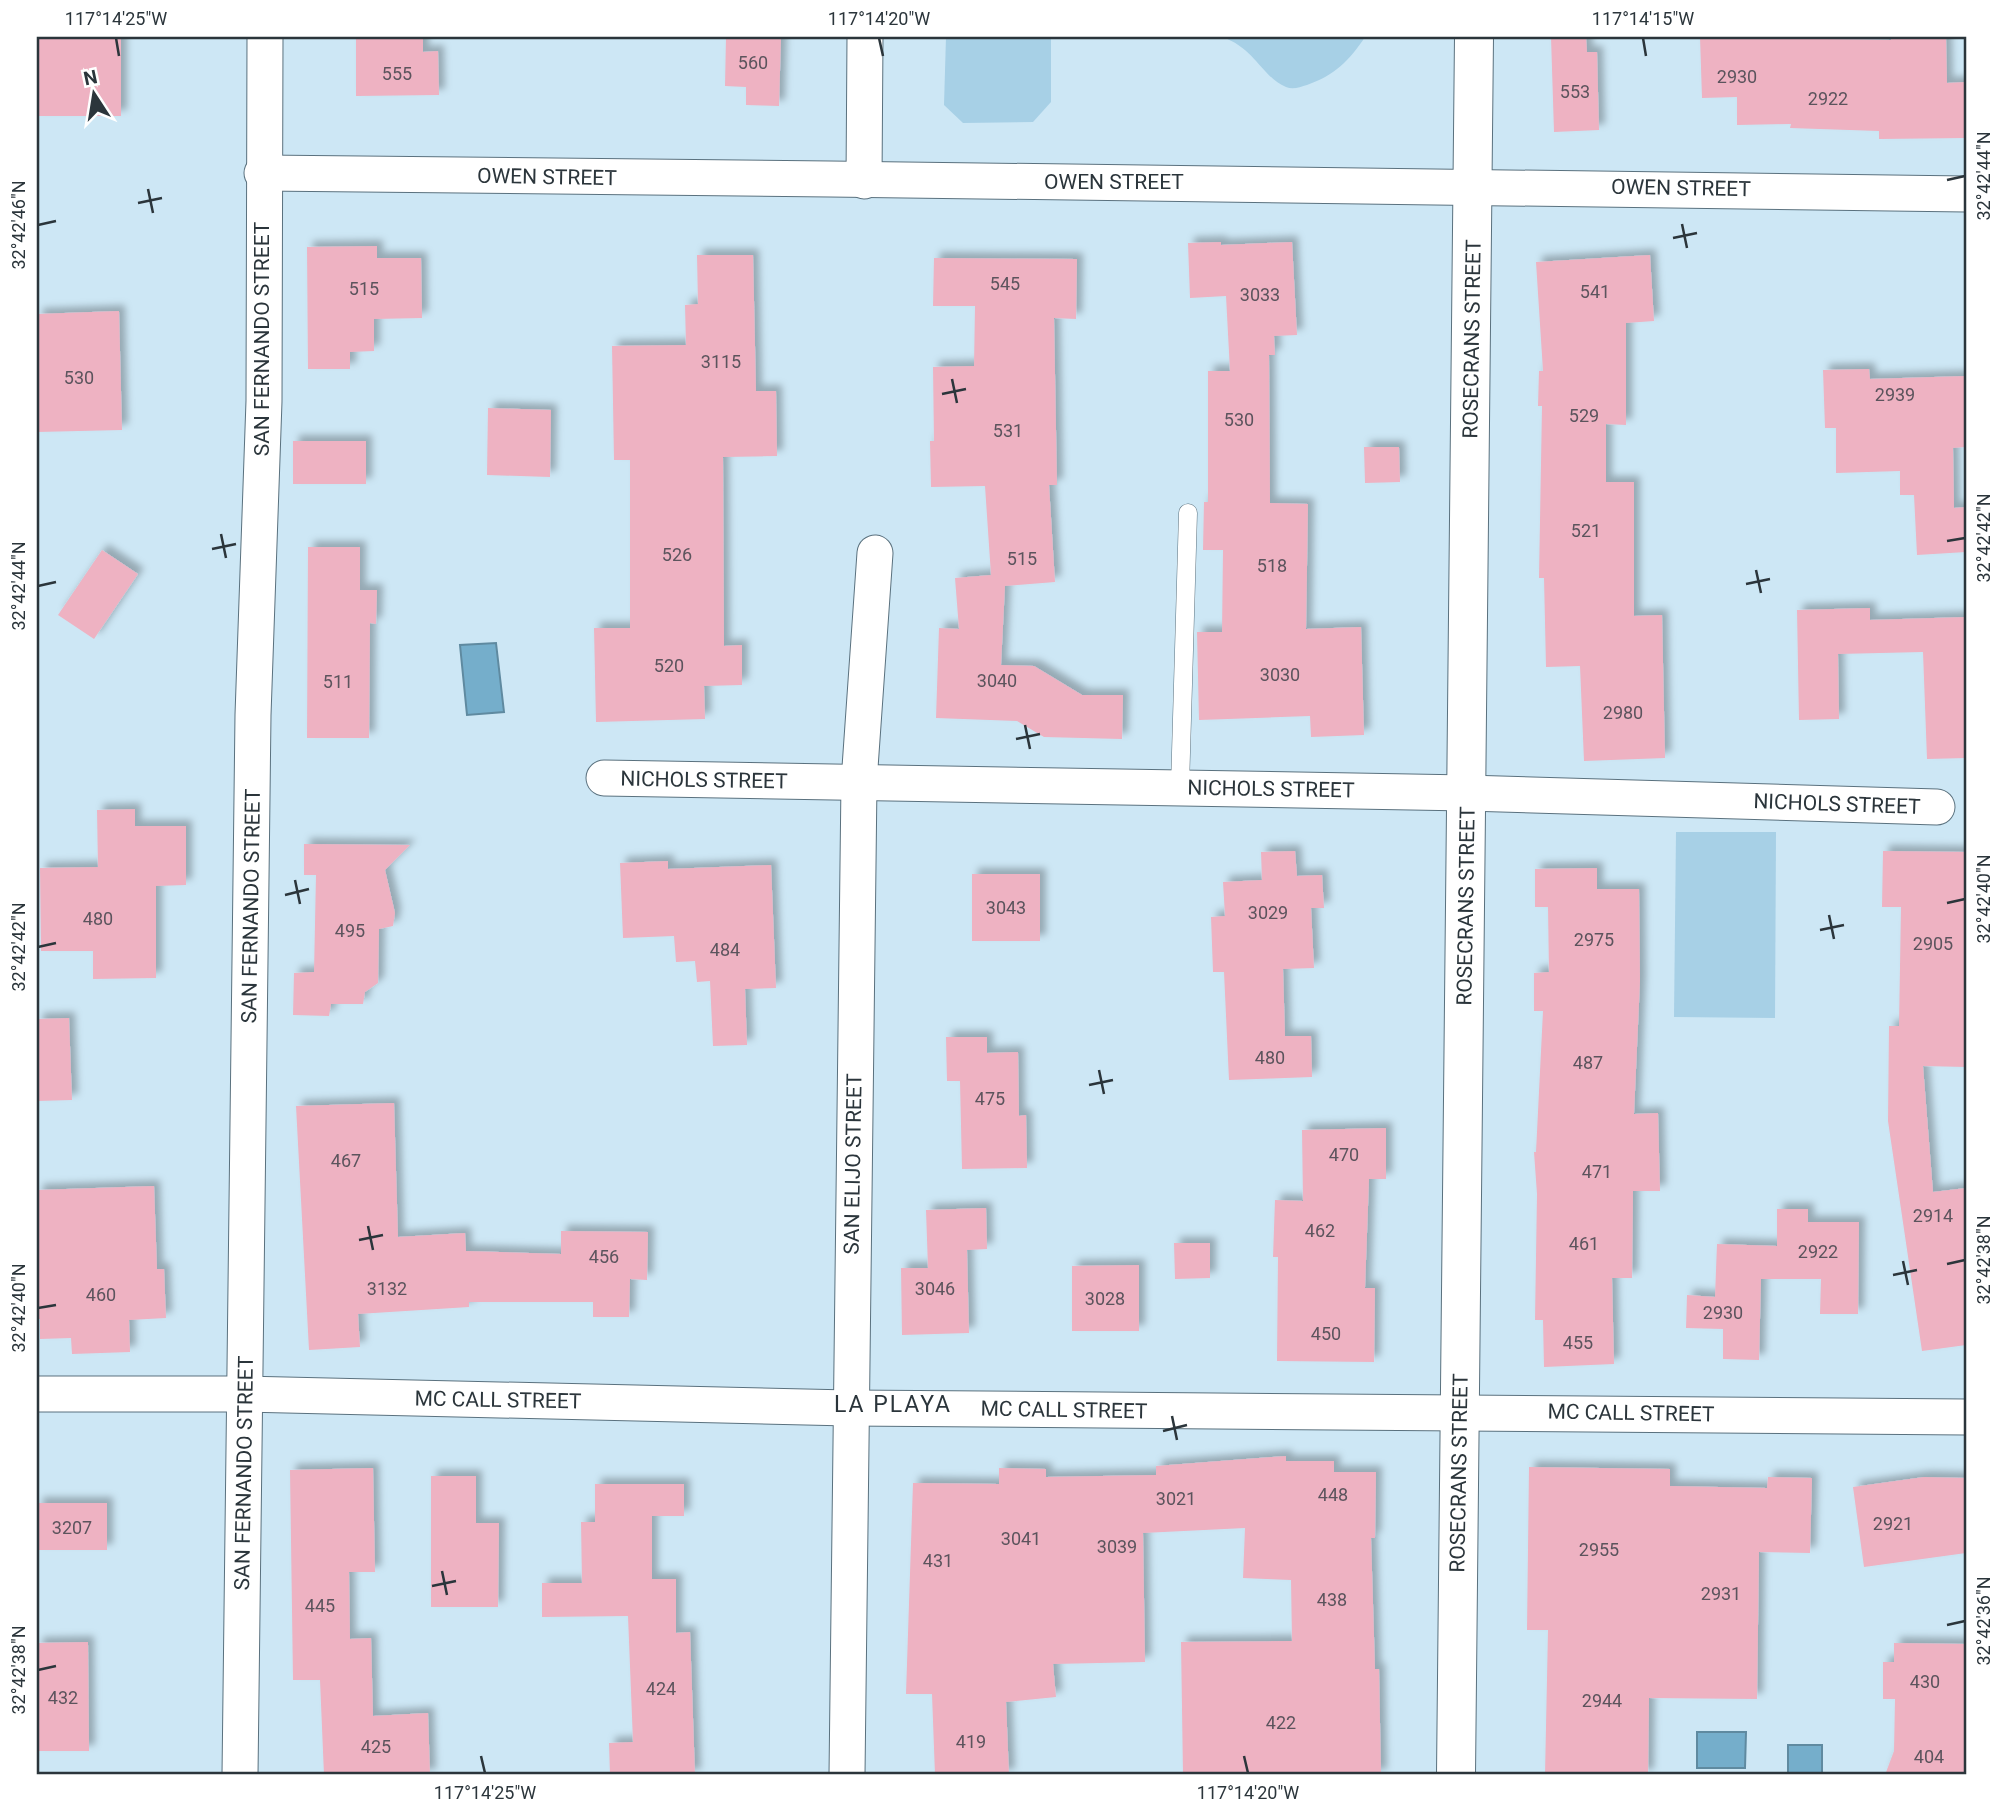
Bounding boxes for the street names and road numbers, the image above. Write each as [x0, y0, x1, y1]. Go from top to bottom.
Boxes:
street label: OWEN STREET [477, 164, 618, 190]
street label: OWEN STREET [1044, 170, 1184, 194]
street label: OWEN STREET [1611, 175, 1752, 201]
street label: SAN FERNANDO STREET [250, 221, 274, 456]
street label: ROSECRANS STREET [1458, 239, 1486, 439]
street label: NICHOLS STREET [620, 767, 788, 793]
street label: NICHOLS STREET [1187, 776, 1355, 802]
street label: SAN FERNANDO STREET [237, 788, 265, 1024]
street label: NICHOLS STREET [1753, 789, 1921, 819]
street label: ROSECRANS STREET [1452, 806, 1480, 1006]
street label: SAN ELIJO STREET [839, 1073, 867, 1255]
street label: SAN FERNANDO STREET [230, 1355, 258, 1591]
street label: ROSECRANS STREET [1445, 1373, 1473, 1573]
street label: MC CALL STREET [414, 1387, 582, 1413]
street label: MC CALL STREET [980, 1397, 1148, 1423]
street label: MC CALL STREET [1547, 1400, 1715, 1426]

